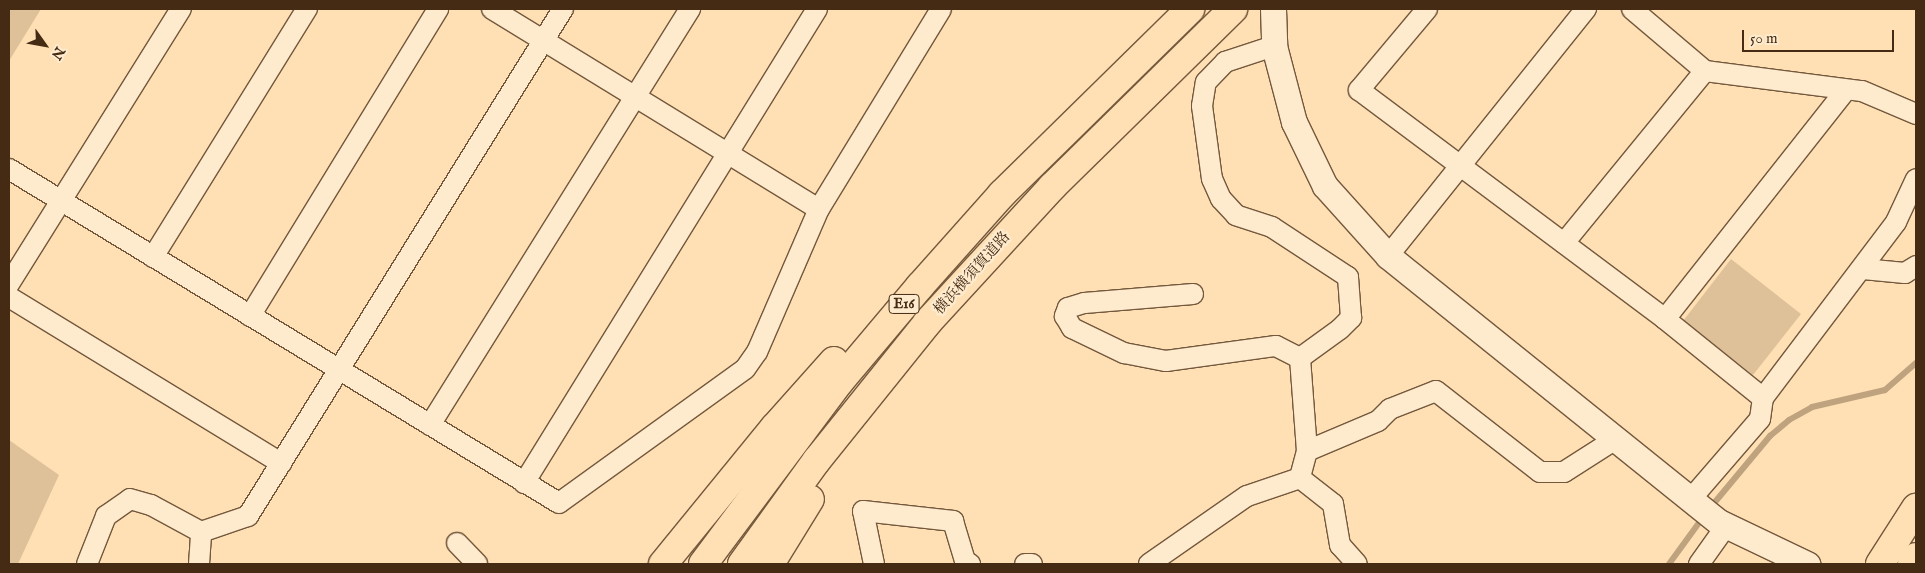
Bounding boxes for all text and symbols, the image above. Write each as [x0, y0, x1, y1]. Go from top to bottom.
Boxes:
north arrow [20, 20, 70, 70]
scale bar [1745, 20, 1898, 52]
text: 50 m [1750, 29, 1778, 48]
text: N [47, 43, 69, 63]
street label: 横浜横須賀道路 [930, 228, 1014, 318]
road number: E16 [888, 292, 920, 316]

